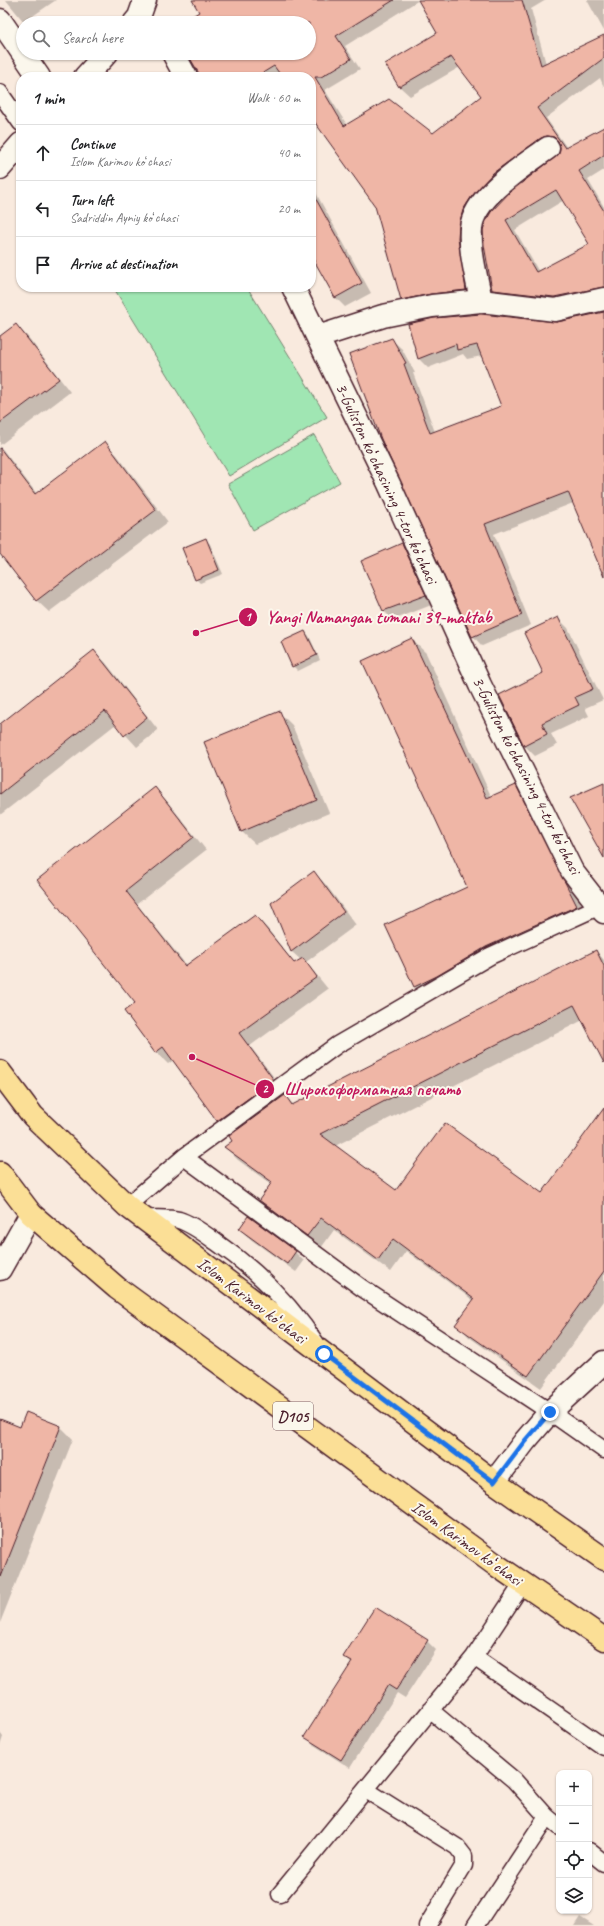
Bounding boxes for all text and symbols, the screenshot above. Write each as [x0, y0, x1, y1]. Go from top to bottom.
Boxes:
search box [16, 16, 316, 60]
icon: search [30, 27, 52, 49]
text: Search here [62, 29, 123, 48]
text: 1 min [32, 88, 65, 109]
text: Walk · 60 m [247, 90, 300, 106]
text: Continue [70, 135, 115, 154]
icon: ahead [32, 142, 54, 164]
text: 40 m [278, 145, 300, 161]
text: Islom Karimov koʻchasi [70, 154, 170, 170]
text: Turn left [70, 191, 113, 210]
icon: left [32, 198, 54, 220]
text: 20 m [278, 201, 300, 217]
text: Sadriddin Ayniy koʻchasi [70, 210, 178, 226]
icon: arrive [32, 254, 54, 276]
text: Arrive at destination [70, 255, 177, 274]
street label: 3-Guliston koʻchasining 4-tor koʻchasi [331, 379, 443, 589]
callout: Yangi Namangan tumani 39-maktab [238, 602, 500, 632]
text: Yangi Namangan tumani 39-maktab [266, 606, 494, 628]
text: 1 [245, 609, 252, 625]
street label: 3-Guliston koʻchasining 4-tor koʻchasi [467, 673, 586, 879]
callout: Широкоформатная печать [255, 1074, 469, 1104]
text: Широкоформатная печать [284, 1078, 462, 1100]
text: 2 [262, 1081, 269, 1097]
street label: Islom Karimov koʻchasi [193, 1253, 312, 1349]
route start [315, 1345, 333, 1363]
road number: D105 [273, 1402, 313, 1430]
route end [541, 1403, 559, 1421]
street label: Islom Karimov koʻchasi [407, 1496, 527, 1592]
map controls [556, 1770, 592, 1914]
button: + [556, 1770, 592, 1806]
button: − [556, 1806, 592, 1842]
button: locate [556, 1842, 592, 1878]
button: layers [556, 1878, 592, 1914]

